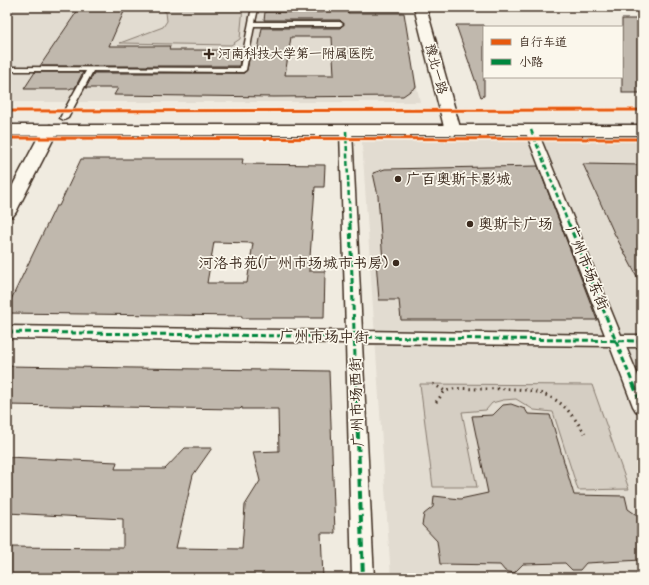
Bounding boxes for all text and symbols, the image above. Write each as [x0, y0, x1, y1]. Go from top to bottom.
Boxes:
legend [483, 26, 623, 78]
text: 自行车道 [519, 34, 567, 51]
street label: 豫北一路 [421, 42, 451, 96]
place label: 河南科技大学第一附属医院 [218, 45, 374, 63]
marker: 河南科技大学第一附属医院 [203, 48, 215, 60]
text: 小路 [519, 54, 543, 71]
place label: 广百奥斯卡影城 [406, 169, 511, 190]
marker: 广百奥斯卡影城 [393, 174, 403, 184]
place label: 奥斯卡广场 [478, 214, 553, 235]
marker: 奥斯卡广场 [465, 219, 475, 229]
street label: 广州市场东街 [560, 222, 614, 314]
place label: 河洛书苑(广州市场城市书房) [198, 253, 388, 274]
marker: 河洛书苑(广州市场城市书房) [391, 258, 401, 268]
street label: 广州市场中街 [279, 326, 369, 348]
street label: 广州市场西街 [345, 357, 369, 447]

